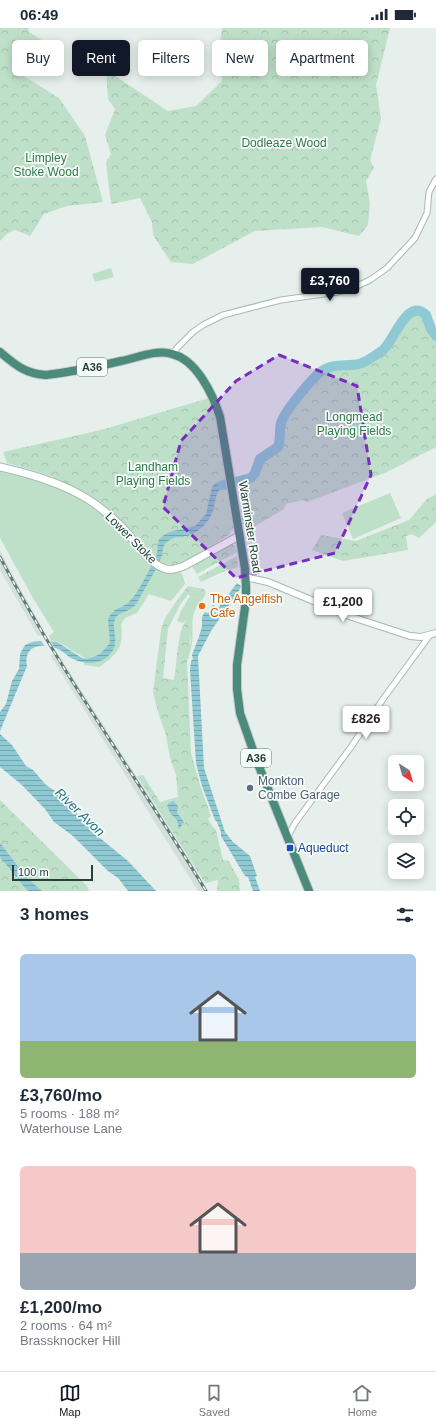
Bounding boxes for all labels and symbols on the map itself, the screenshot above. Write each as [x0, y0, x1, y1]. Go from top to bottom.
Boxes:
park label: Dodleaze Wood [241, 136, 327, 150]
park label: Limpley Stoke Wood [13, 151, 79, 179]
pin: £3,760 [297, 268, 363, 302]
road number: A36 [77, 358, 107, 376]
park label: Longmead Playing Fields [317, 410, 391, 438]
park label: Landham Playing Fields [116, 460, 190, 488]
street label: Warminster Road [236, 480, 264, 574]
street label: Lower Stoke [102, 509, 160, 567]
pin: £1,200 [310, 589, 376, 623]
place label: The Angelfish Cafe [210, 592, 283, 620]
marker: The Angelfish Cafe [197, 601, 207, 611]
pin: £826 [342, 706, 390, 740]
road number: A36 [241, 749, 271, 767]
north arrow [388, 755, 424, 791]
place label: Monkton Combe Garage [258, 774, 340, 802]
marker: Monkton Combe Garage [245, 783, 255, 793]
water label: River Avon [52, 785, 108, 839]
place label: Aqueduct [298, 841, 349, 855]
marker: Aqueduct [285, 843, 295, 853]
scale bar [12, 863, 93, 882]

